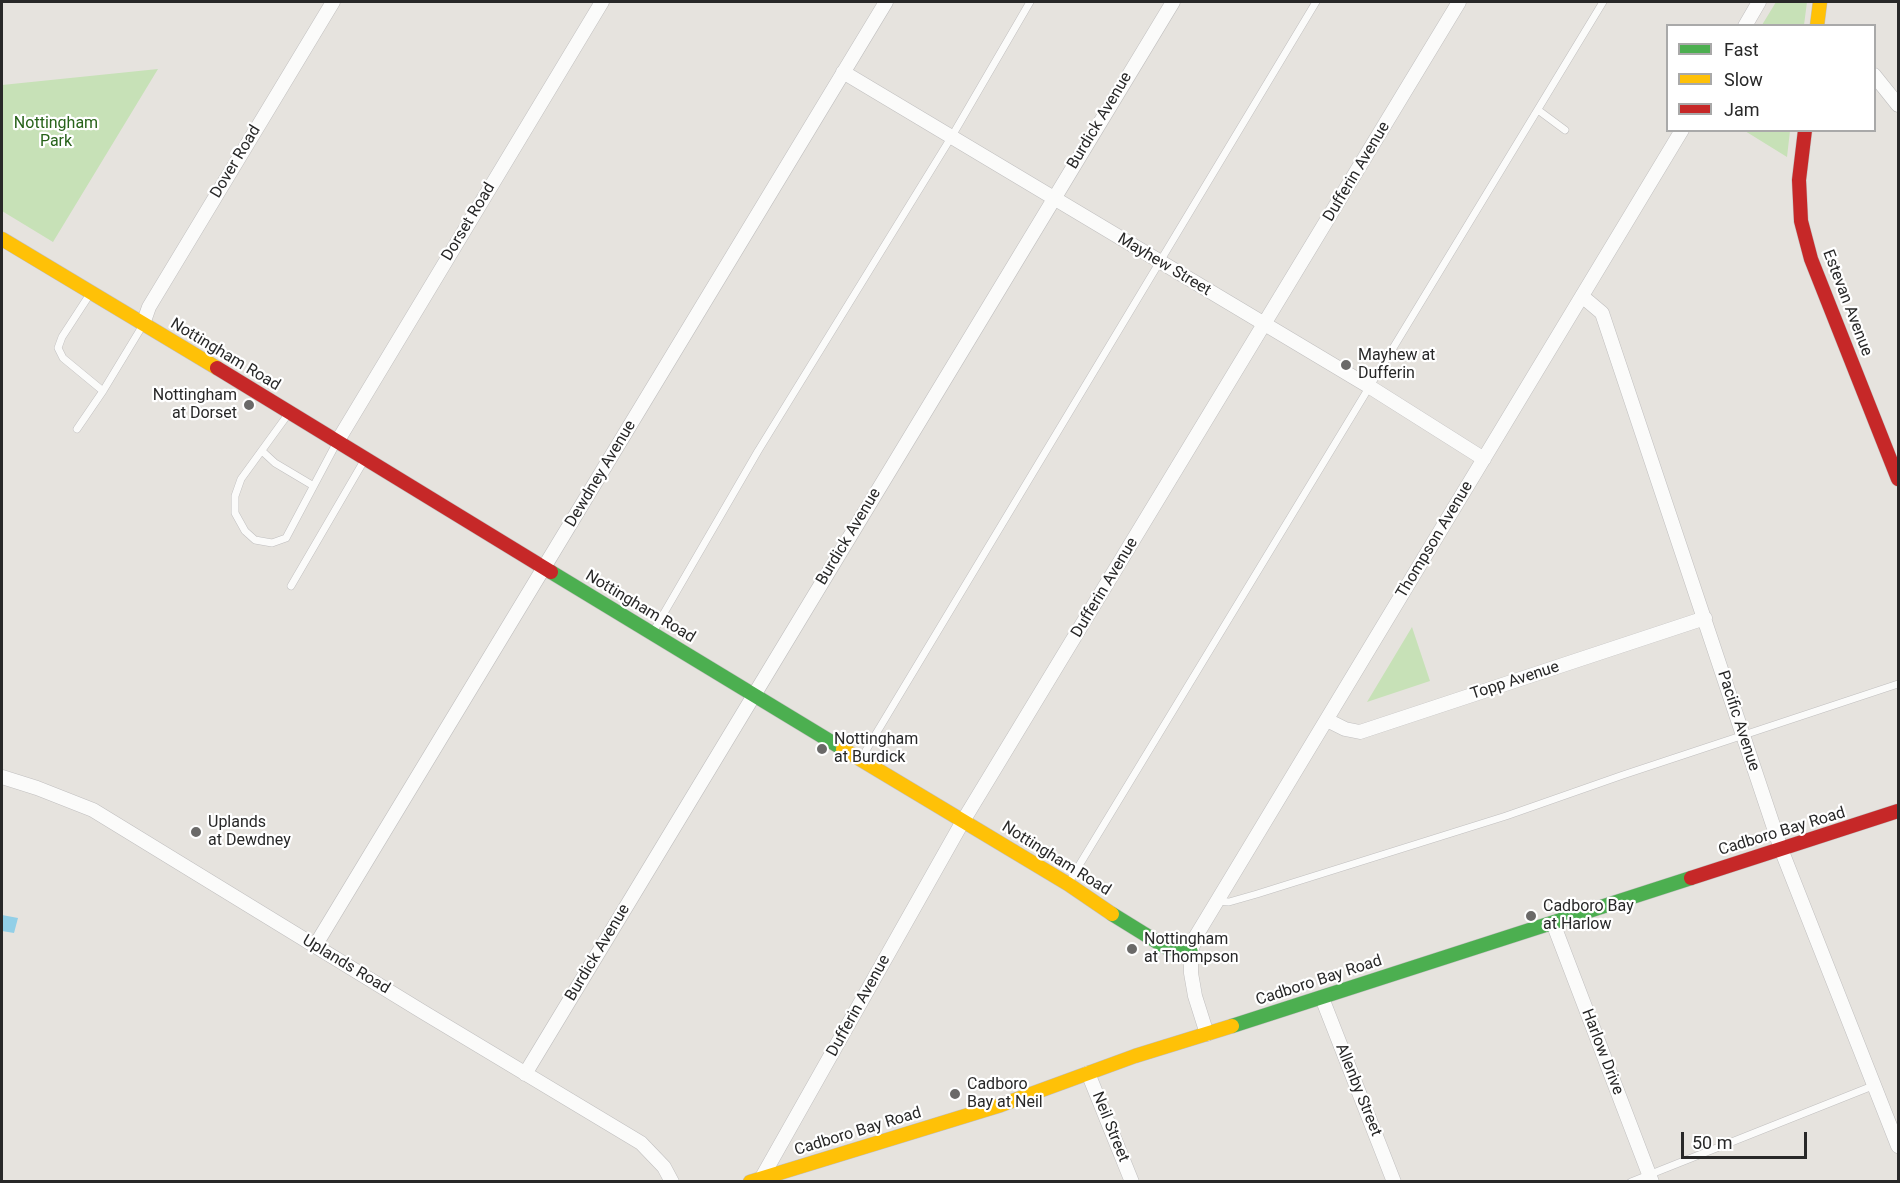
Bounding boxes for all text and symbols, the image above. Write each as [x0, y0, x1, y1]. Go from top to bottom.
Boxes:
legend [1666, 24, 1876, 132]
text: Fast [1724, 39, 1759, 60]
street label: Burdick Avenue [1064, 69, 1136, 173]
text: Slow [1724, 69, 1763, 90]
text: Jam [1724, 99, 1760, 120]
park label: Nottingham Park [14, 114, 98, 152]
street label: Dufferin Avenue [1320, 119, 1394, 225]
street label: Dover Road [207, 122, 265, 202]
street label: Dorset Road [438, 179, 500, 265]
street label: Mayhew Street [1114, 230, 1214, 300]
street label: Estevan Avenue [1818, 247, 1876, 359]
street label: Nottingham Road [167, 315, 283, 395]
place label: Mayhew at Dufferin [1358, 346, 1435, 384]
marker: Mayhew at Dufferin [1339, 358, 1353, 372]
place label: Nottingham at Dorset [153, 386, 237, 424]
marker: Nottingham at Dorset [242, 398, 256, 412]
street label: Dewdney Avenue [562, 417, 640, 531]
street label: Thompson Avenue [1393, 478, 1477, 602]
street label: Burdick Avenue [813, 485, 885, 589]
street label: Dufferin Avenue [1068, 535, 1142, 641]
street label: Nottingham Road [582, 567, 698, 647]
street label: Topp Avenue [1468, 658, 1562, 704]
street label: Pacific Avenue [1713, 668, 1763, 774]
place label: Nottingham at Burdick [834, 730, 918, 768]
marker: Nottingham at Burdick [815, 742, 829, 756]
street label: Cadboro Bay Road [1716, 804, 1848, 860]
place label: Uplands at Dewdney [208, 813, 291, 851]
street label: Nottingham Road [998, 818, 1114, 900]
marker: Uplands at Dewdney [189, 825, 203, 839]
place label: Cadboro Bay at Harlow [1543, 897, 1634, 935]
street label: Burdick Avenue [562, 901, 634, 1005]
marker: Cadboro Bay at Harlow [1524, 909, 1538, 923]
place label: Nottingham at Thompson [1144, 930, 1239, 968]
street label: Uplands Road [299, 931, 393, 999]
marker: Nottingham at Thompson [1125, 942, 1139, 956]
street label: Dufferin Avenue [823, 952, 895, 1060]
street label: Cadboro Bay Road [1254, 952, 1384, 1010]
street label: Harlow Drive [1577, 1006, 1627, 1098]
street label: Allenby Street [1331, 1041, 1385, 1139]
place label: Cadboro Bay at Neil [967, 1075, 1043, 1113]
marker: Cadboro Bay at Neil [948, 1087, 962, 1101]
street label: Neil Street [1087, 1089, 1133, 1165]
street label: Cadboro Bay Road [792, 1104, 924, 1160]
scale bar [1684, 1120, 1810, 1158]
text: 50 m [1692, 1132, 1732, 1153]

